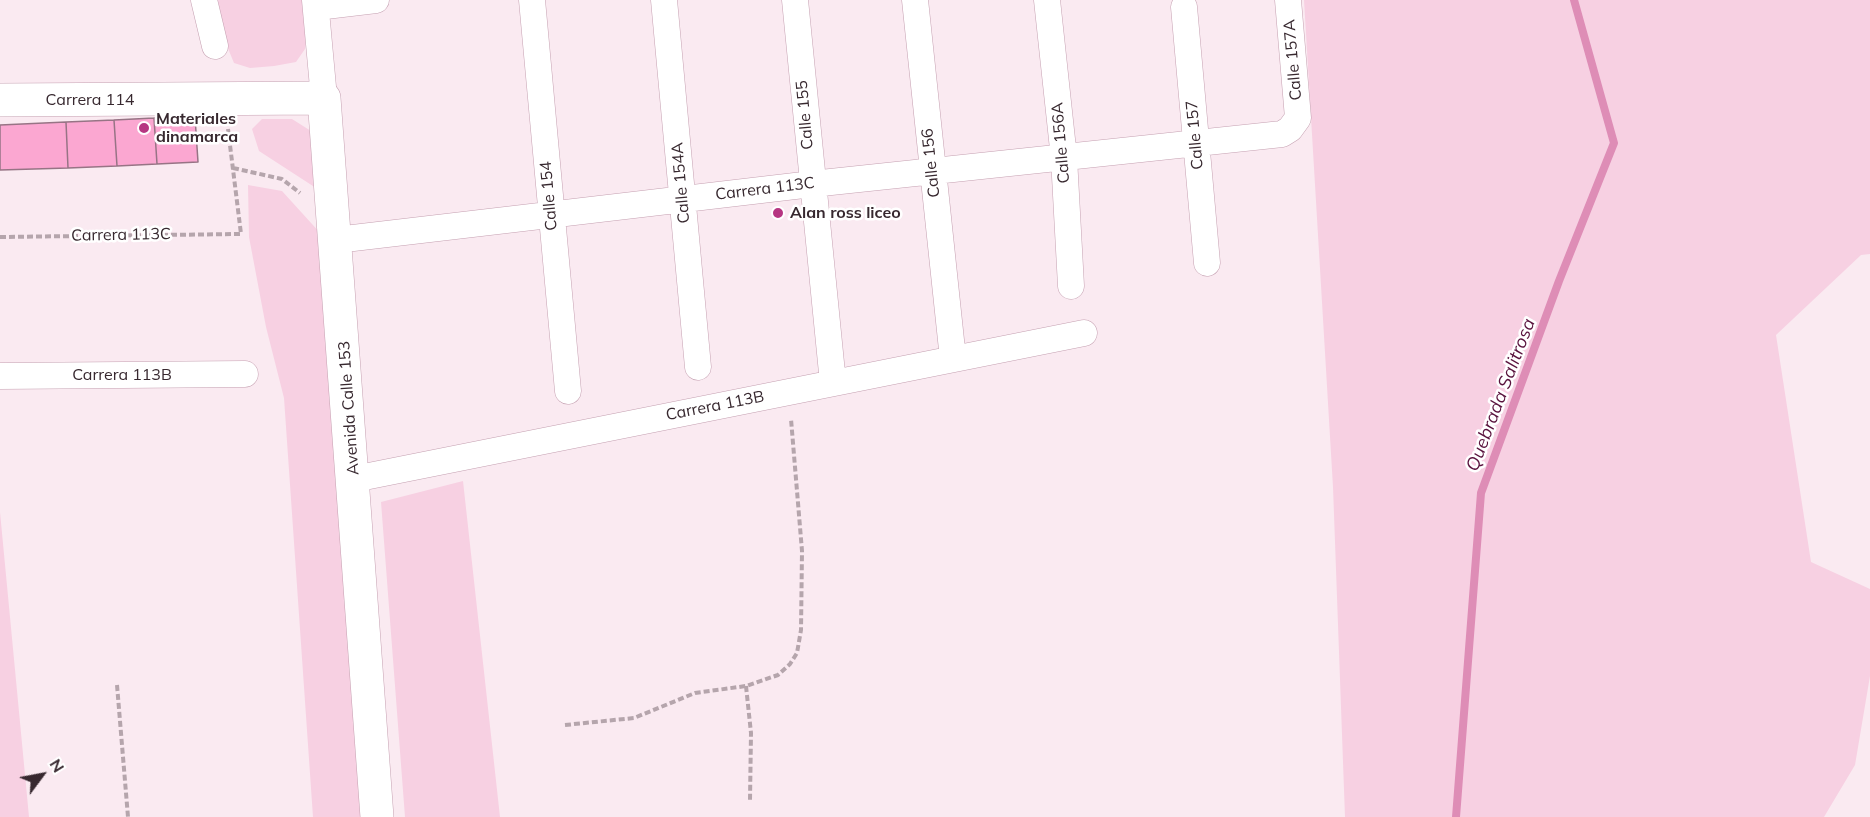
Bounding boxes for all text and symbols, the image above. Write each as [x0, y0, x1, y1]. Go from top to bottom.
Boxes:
street label: Calle 157A [1280, 19, 1306, 101]
street label: Calle 155 [792, 80, 818, 150]
street label: Carrera 114 [46, 90, 134, 110]
street label: Calle 157 [1182, 100, 1208, 170]
street label: Calle 156A [1048, 102, 1074, 184]
place label: Materiales dinamarca [156, 109, 238, 147]
marker: Materiales dinamarca [137, 121, 151, 135]
street label: Calle 156 [918, 127, 944, 199]
street label: Calle 154A [668, 142, 694, 224]
street label: Calle 154 [536, 161, 562, 231]
street label: Carrera 113C [714, 173, 816, 205]
place label: Alan ross liceo [790, 203, 901, 223]
marker: Alan ross liceo [771, 206, 785, 220]
street label: Carrera 113C [71, 225, 171, 245]
water label: Quebrada Salitrosa [1462, 316, 1540, 474]
street label: Avenida Calle 153 [335, 340, 363, 476]
street label: Carrera 113B [72, 365, 172, 385]
street label: Carrera 113B [664, 387, 766, 425]
north arrow [12, 745, 72, 805]
text: N [46, 755, 69, 776]

